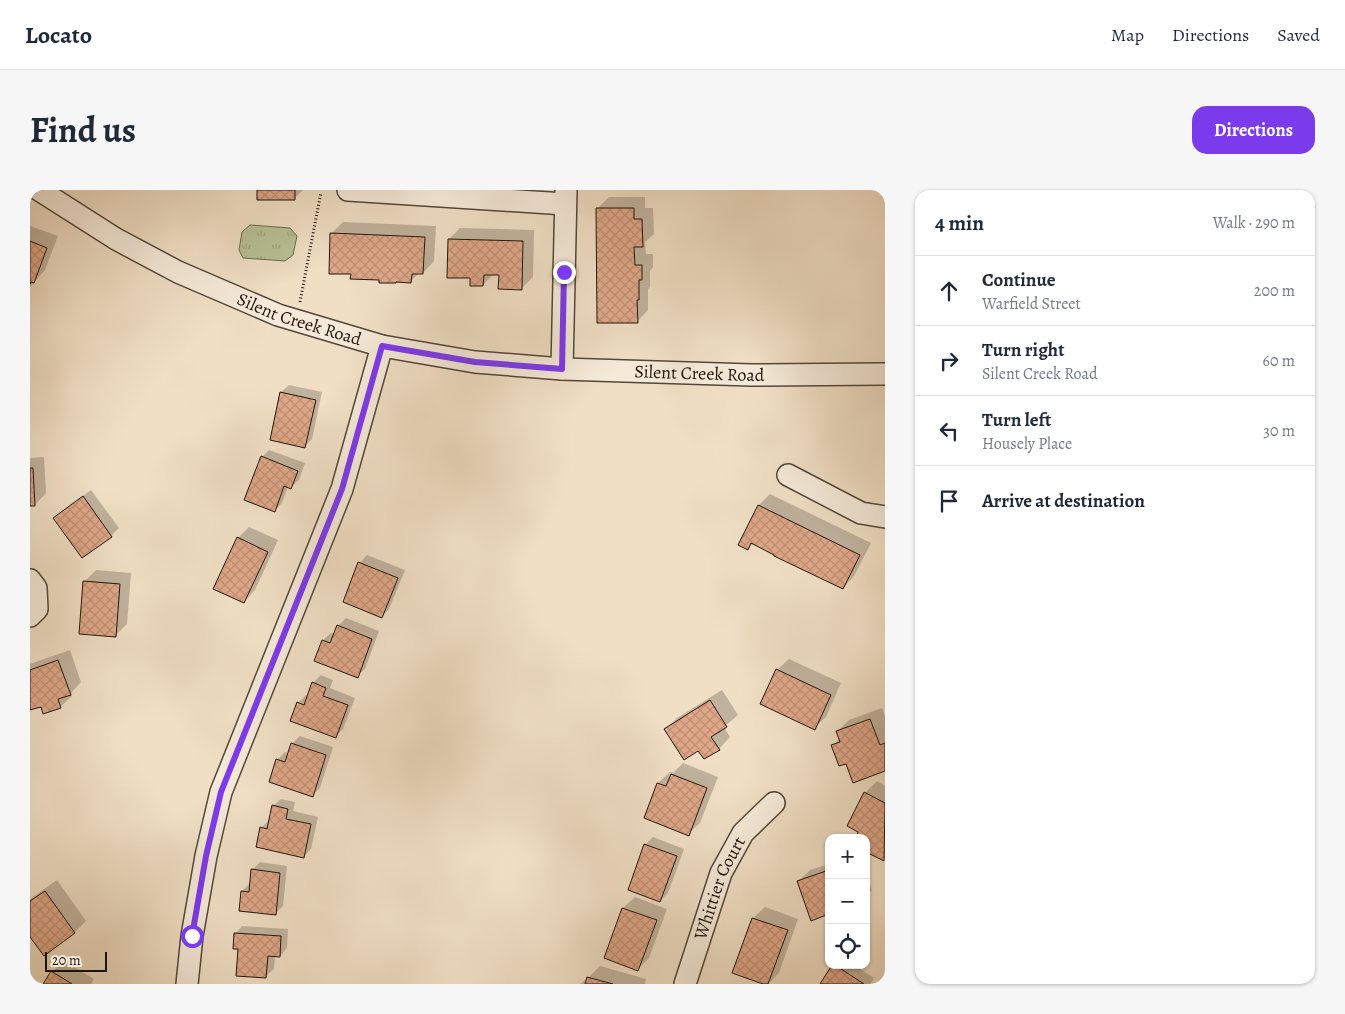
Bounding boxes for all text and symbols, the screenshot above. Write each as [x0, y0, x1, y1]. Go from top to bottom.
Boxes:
text: Locato [25, 19, 92, 51]
text: Map [1111, 23, 1144, 47]
text: Directions [1172, 23, 1249, 47]
text: Saved [1277, 23, 1320, 47]
text: Find us [30, 106, 136, 154]
button: Directions [1192, 106, 1315, 154]
text: 4 min [935, 209, 984, 237]
text: Walk · 290 m [1213, 212, 1295, 234]
route end [553, 261, 576, 284]
text: Continue [982, 267, 1056, 293]
icon: ahead [935, 277, 963, 305]
text: 200 m [1254, 280, 1295, 302]
street label: Silent Creek Road [233, 287, 365, 351]
text: Warfield Street [982, 293, 1081, 315]
text: Turn right [982, 337, 1064, 363]
icon: right [935, 347, 963, 375]
text: 60 m [1263, 350, 1295, 372]
street label: Silent Creek Road [634, 359, 765, 387]
text: Silent Creek Road [982, 363, 1098, 385]
text: Turn left [982, 407, 1051, 433]
icon: left [935, 417, 963, 445]
text: 30 m [1263, 420, 1295, 442]
text: Housely Place [982, 433, 1072, 455]
icon: arrive [935, 487, 963, 515]
text: Arrive at destination [982, 488, 1145, 514]
street label: Whittier Court [688, 832, 751, 944]
map controls [825, 834, 870, 969]
button: + [825, 834, 870, 879]
button: − [825, 879, 870, 924]
button: locate [825, 924, 870, 969]
route start [181, 925, 204, 948]
scale bar [45, 949, 108, 972]
text: 20 m [52, 951, 81, 970]

